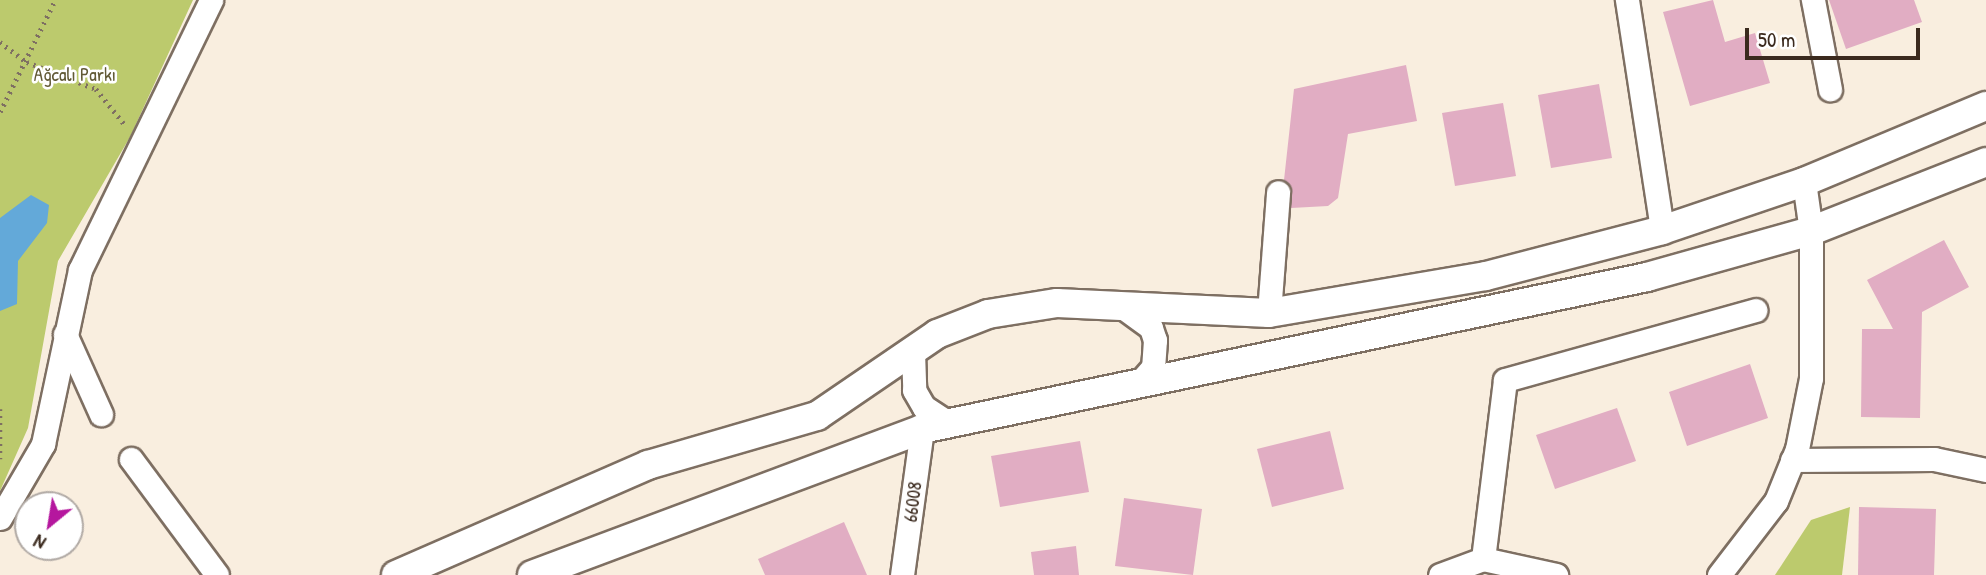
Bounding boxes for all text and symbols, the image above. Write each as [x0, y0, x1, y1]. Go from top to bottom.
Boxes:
scale bar [1748, 14, 1923, 58]
text: 50 m [1758, 25, 1795, 54]
park label: Ağcalı Parkı [34, 64, 116, 86]
street label: 66008 [899, 481, 927, 523]
north arrow [14, 491, 84, 561]
text: N [29, 529, 50, 556]

